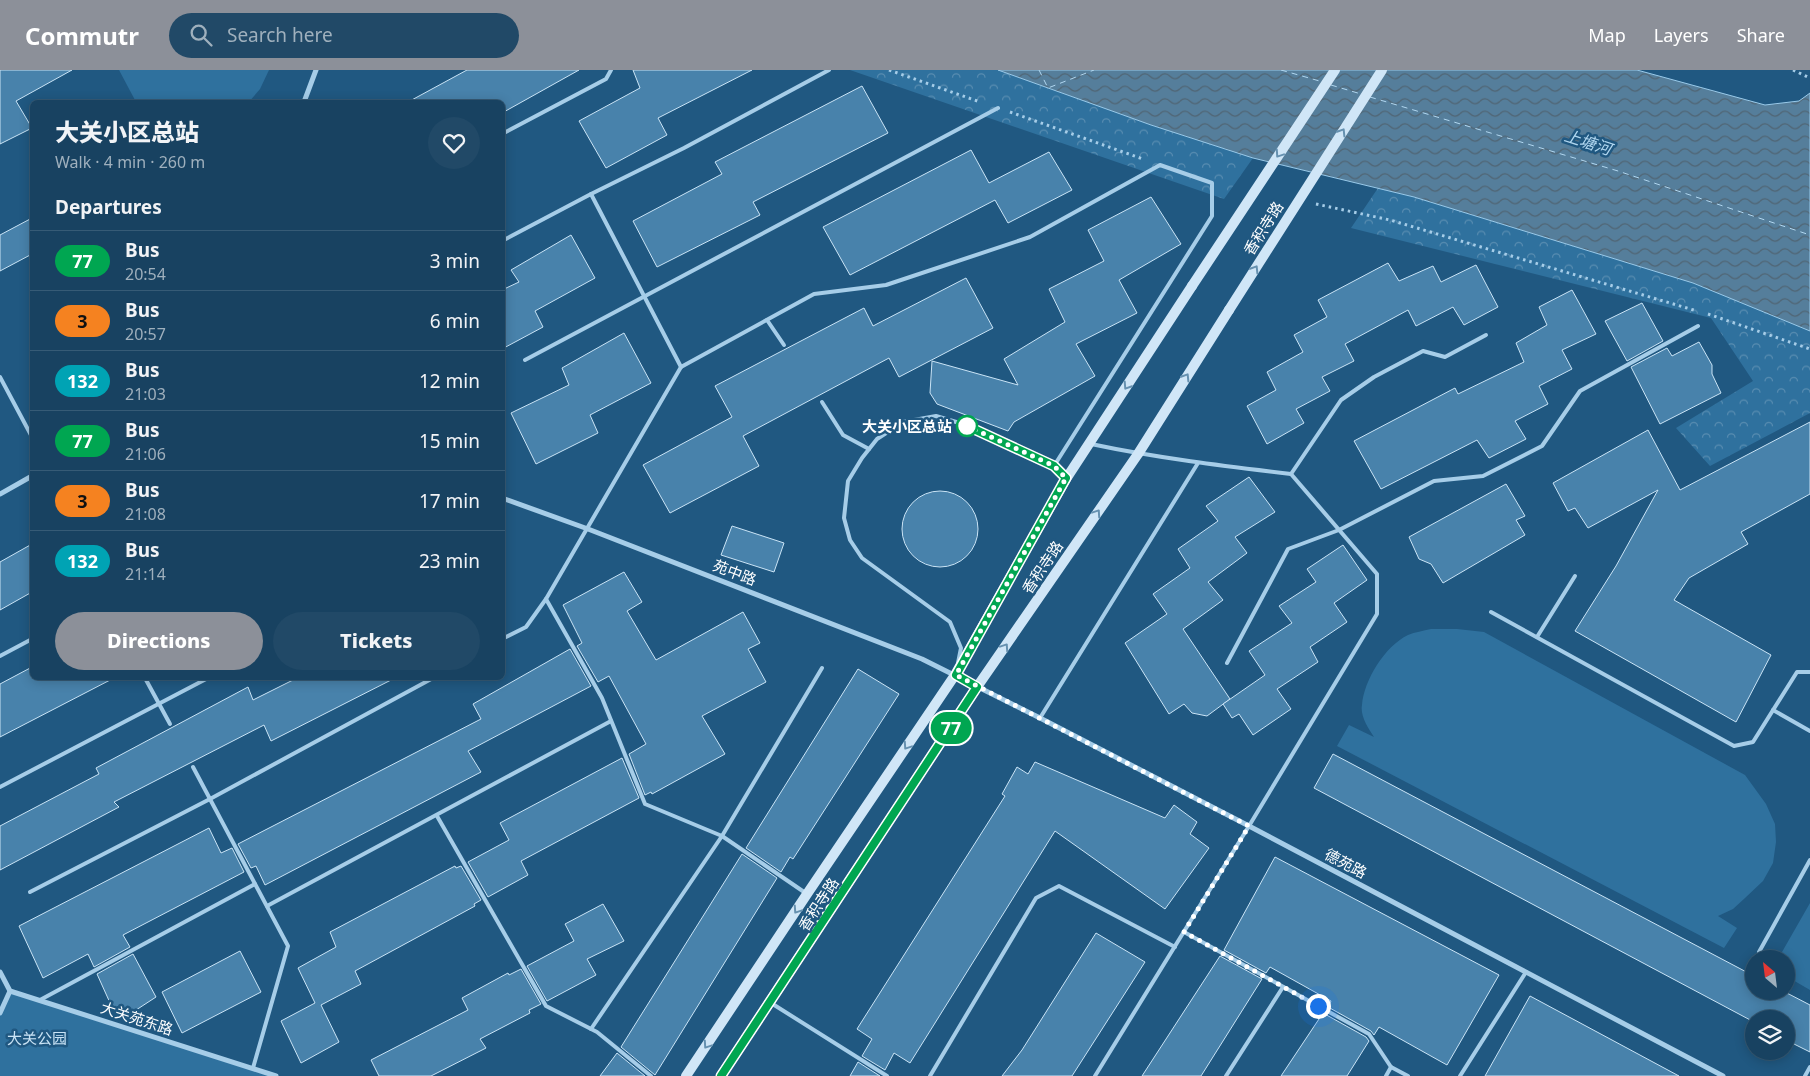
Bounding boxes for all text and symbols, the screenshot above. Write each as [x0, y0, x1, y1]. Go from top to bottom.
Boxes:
search box [169, 13, 519, 58]
text: Commutr [25, 19, 139, 52]
icon: search [187, 21, 215, 49]
text: Search here [227, 22, 333, 48]
text: Map [1588, 23, 1626, 47]
text: Layers [1654, 23, 1709, 47]
text: Share [1737, 23, 1785, 47]
text: 大关小区总站 [55, 115, 199, 148]
button: heart [428, 117, 480, 169]
water label: 上塘河 [1562, 124, 1617, 161]
one-way arrow [1336, 128, 1346, 137]
one-way arrow [1276, 149, 1285, 158]
text: Walk · 4 min · 260 m [55, 151, 205, 173]
text: Departures [55, 194, 162, 220]
street label: 香积寺路 [1239, 197, 1287, 259]
text: Bus [125, 237, 160, 263]
text: 3 min [430, 248, 480, 274]
text: 77 [72, 249, 93, 273]
text: 20:54 [125, 263, 166, 285]
one-way arrow [1249, 265, 1258, 275]
text: Bus [125, 297, 160, 323]
text: 6 min [430, 308, 480, 334]
text: 3 [77, 309, 88, 333]
text: 20:57 [125, 323, 166, 345]
text: Bus [125, 357, 160, 383]
text: 12 min [419, 368, 480, 394]
text: 132 [67, 369, 98, 393]
one-way arrow [1180, 374, 1190, 383]
one-way arrow [1124, 380, 1133, 390]
text: 21:03 [125, 383, 166, 405]
marker: 大关小区总站 [956, 415, 978, 437]
place label: 大关小区总站 [862, 416, 952, 436]
text: Bus [125, 417, 160, 443]
text: 15 min [419, 428, 480, 454]
text: 77 [72, 429, 93, 453]
text: 21:06 [125, 443, 166, 465]
text: Bus [125, 477, 160, 503]
text: 17 min [419, 488, 480, 514]
text: 3 [77, 489, 88, 513]
text: 21:08 [125, 503, 166, 525]
one-way arrow [1091, 509, 1100, 519]
text: Bus [125, 537, 160, 563]
street label: 香积寺路 [1017, 537, 1067, 597]
text: 23 min [419, 548, 480, 574]
text: 132 [67, 549, 98, 573]
street label: 苑中路 [710, 555, 760, 589]
text: 21:14 [125, 563, 166, 585]
button: Directions [55, 612, 263, 670]
button: Tickets [273, 612, 480, 670]
one-way arrow [999, 643, 1008, 653]
line badge: 77 [928, 712, 974, 744]
text: 77 [941, 716, 961, 740]
one-way arrow [904, 740, 913, 750]
street label: 德苑路 [1321, 844, 1371, 882]
street label: 香积寺路 [793, 873, 843, 935]
one-way arrow [793, 904, 803, 913]
north arrow [1745, 950, 1795, 1000]
map controls [1745, 950, 1795, 1060]
your location [1306, 994, 1331, 1019]
street label: 大关苑东路 [98, 997, 176, 1039]
button: layers [1745, 1010, 1795, 1060]
park label: 大关公园 [7, 1028, 67, 1048]
one-way arrow [704, 1039, 713, 1049]

